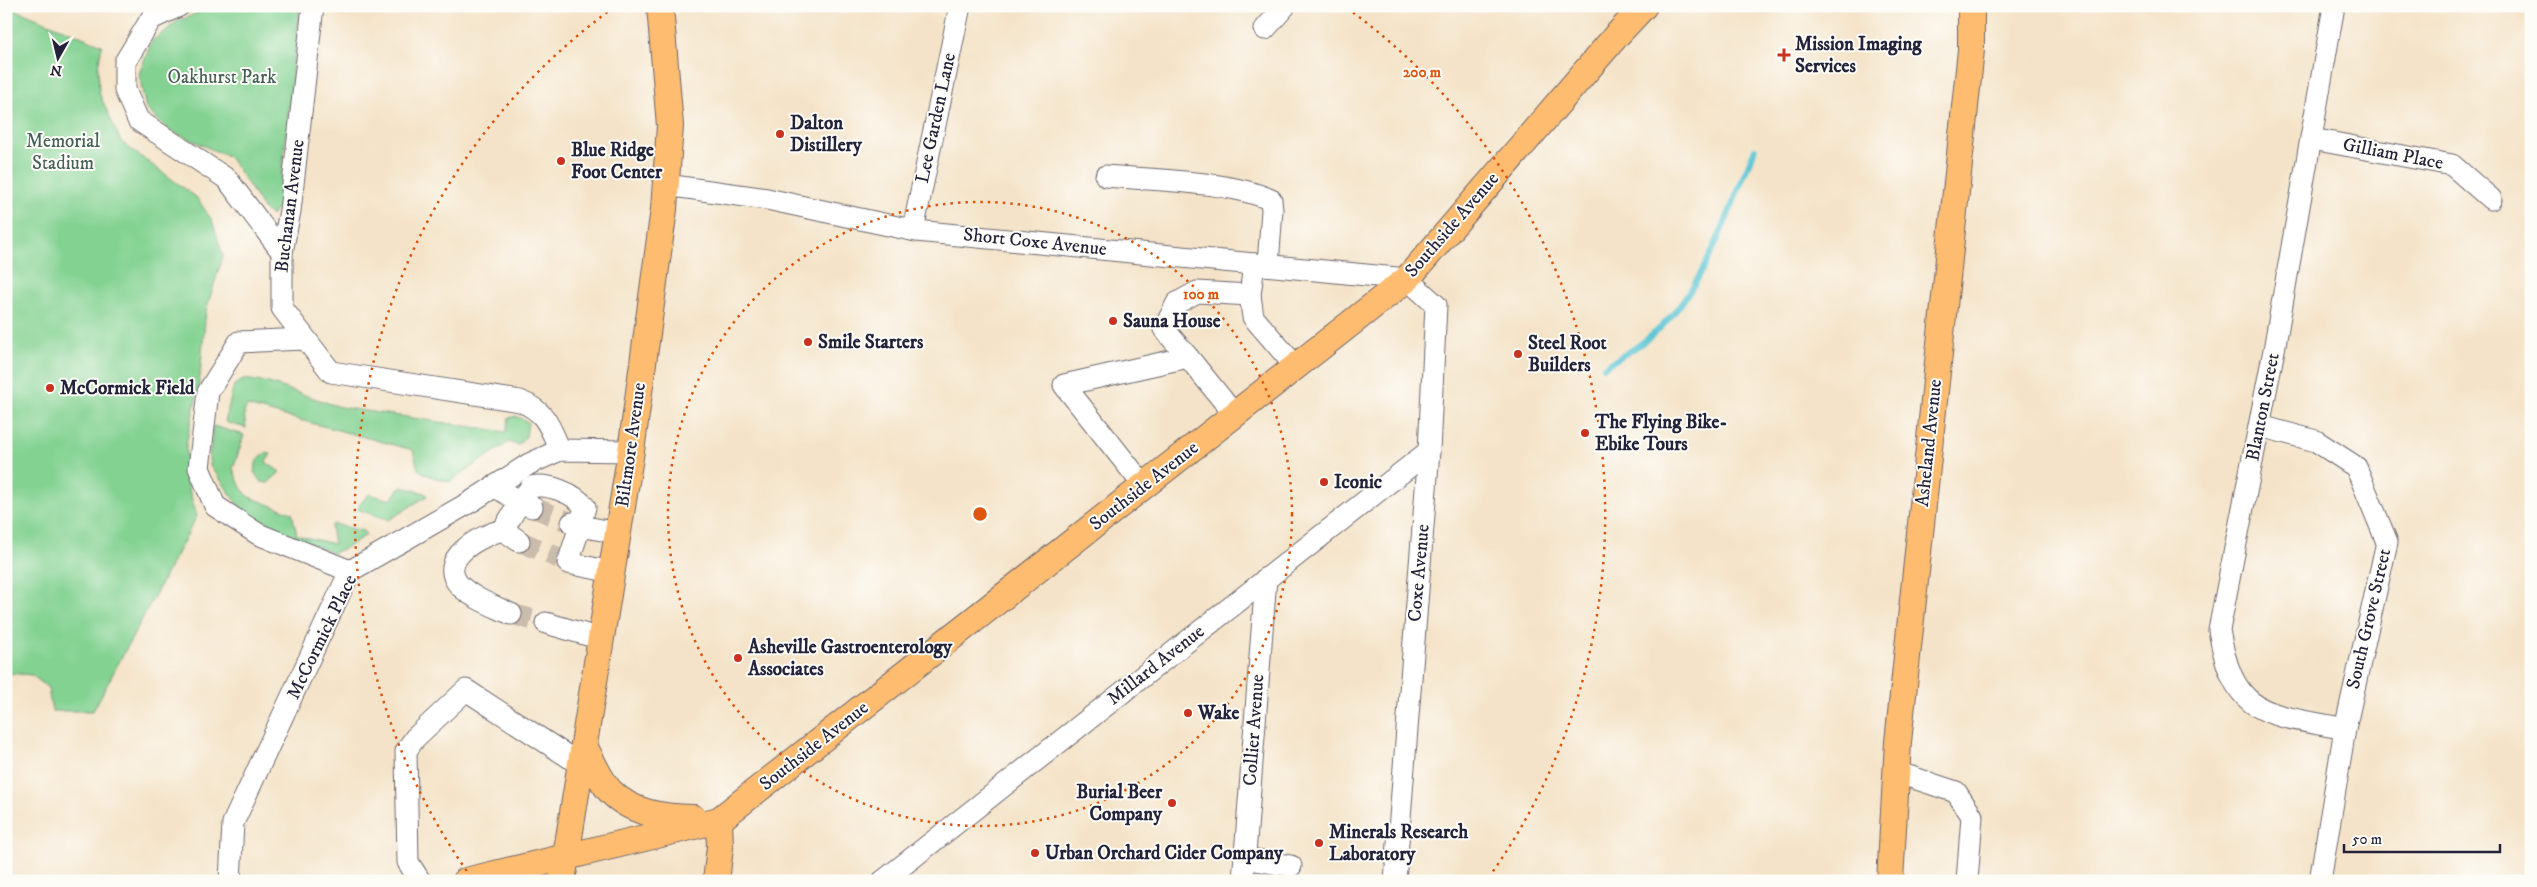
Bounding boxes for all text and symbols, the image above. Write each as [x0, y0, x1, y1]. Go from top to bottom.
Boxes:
north arrow [32, 32, 82, 82]
place label: Mission Imaging Services [1795, 33, 1922, 78]
marker: Mission Imaging Services [1777, 48, 1791, 62]
street label: Lee Garden Lane [911, 51, 961, 185]
text: N [49, 60, 63, 80]
text: 200 m [1403, 63, 1442, 82]
park label: Oakhurst Park [167, 66, 277, 89]
place label: Dalton Distillery [790, 112, 863, 157]
marker: Dalton Distillery [774, 128, 786, 140]
park label: Memorial Stadium [26, 130, 100, 175]
street label: Gilliam Place [2341, 133, 2445, 175]
street label: Buchanan Avenue [270, 138, 310, 274]
place label: Blue Ridge Foot Center [571, 139, 663, 184]
marker: Blue Ridge Foot Center [555, 155, 567, 167]
street label: Southside Avenue [1400, 168, 1504, 282]
street label: Short Coxe Avenue [962, 223, 1108, 261]
text: 100 m [1183, 285, 1220, 304]
place label: Sauna House [1123, 310, 1221, 333]
marker: Sauna House [1107, 315, 1119, 327]
place label: Smile Starters [818, 331, 924, 354]
place label: Steel Root Builders [1528, 332, 1608, 377]
marker: Smile Starters [802, 336, 814, 348]
marker: Steel Root Builders [1512, 348, 1524, 360]
street label: Blanton Street [2241, 351, 2285, 463]
place label: McCormick Field [60, 377, 195, 400]
street label: Asheland Avenue [1911, 378, 1947, 508]
street label: Biltmore Avenue [611, 381, 651, 509]
marker: McCormick Field [44, 382, 56, 394]
place label: The Flying Bike- Ebike Tours [1594, 411, 1727, 456]
marker: The Flying Bike- Ebike Tours [1579, 427, 1591, 439]
street label: Southside Avenue [1085, 436, 1203, 536]
place label: Iconic [1334, 471, 1382, 494]
marker: Iconic [1318, 476, 1330, 488]
centre of rings [971, 505, 989, 523]
street label: Coxe Avenue [1403, 523, 1435, 623]
street label: South Grove Street [2342, 547, 2396, 691]
street label: McCormick Place [282, 571, 362, 703]
street label: Millard Avenue [1103, 620, 1209, 710]
place label: Asheville Gastroenterology Associates [747, 636, 953, 681]
marker: Asheville Gastroenterology Associates [732, 652, 744, 664]
street label: Collier Avenue [1239, 673, 1269, 787]
street label: Southside Avenue [755, 696, 873, 796]
place label: Wake [1197, 702, 1240, 725]
marker: Wake [1182, 707, 1194, 719]
place label: Burial Beer Company [1076, 781, 1163, 826]
marker: Burial Beer Company [1166, 797, 1178, 809]
place label: Minerals Research Laboratory [1329, 821, 1469, 866]
scale bar [2344, 822, 2501, 854]
text: 50 m [2352, 830, 2382, 849]
marker: Minerals Research Laboratory [1313, 837, 1325, 849]
place label: Urban Orchard Cider Company [1045, 842, 1284, 865]
marker: Urban Orchard Cider Company [1029, 847, 1041, 859]

